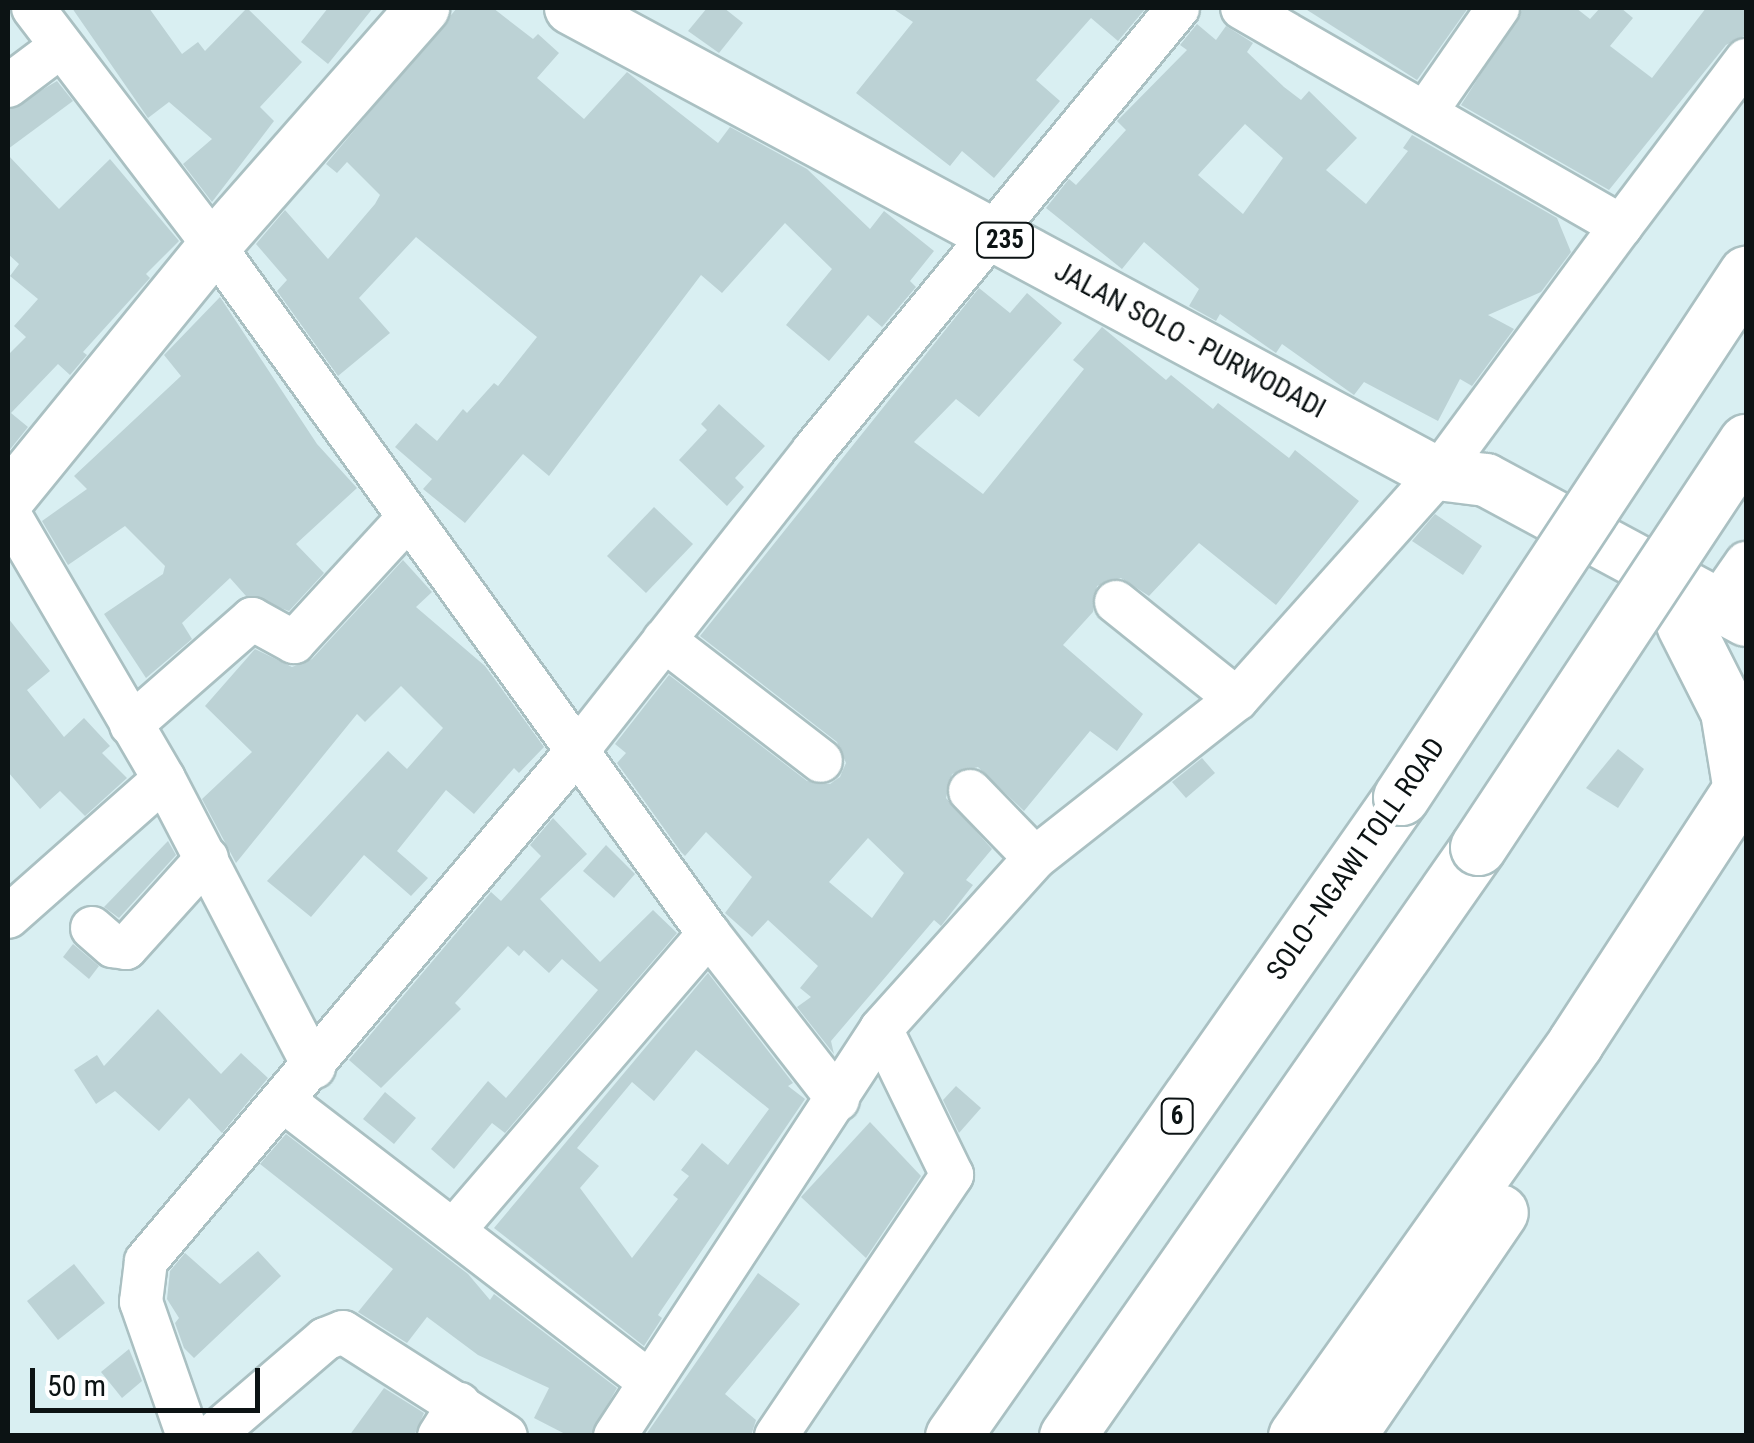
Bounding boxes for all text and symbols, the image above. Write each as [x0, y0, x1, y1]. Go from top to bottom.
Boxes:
road number: 235 [975, 220, 1035, 260]
street label: JALAN SOLO - PURWODADI [1049, 254, 1331, 426]
street label: SOLO–NGAWI TOLL ROAD [1260, 731, 1452, 987]
road number: 6 [1160, 1096, 1194, 1136]
scale bar [35, 1348, 265, 1410]
text: 50 m [47, 1368, 106, 1403]

